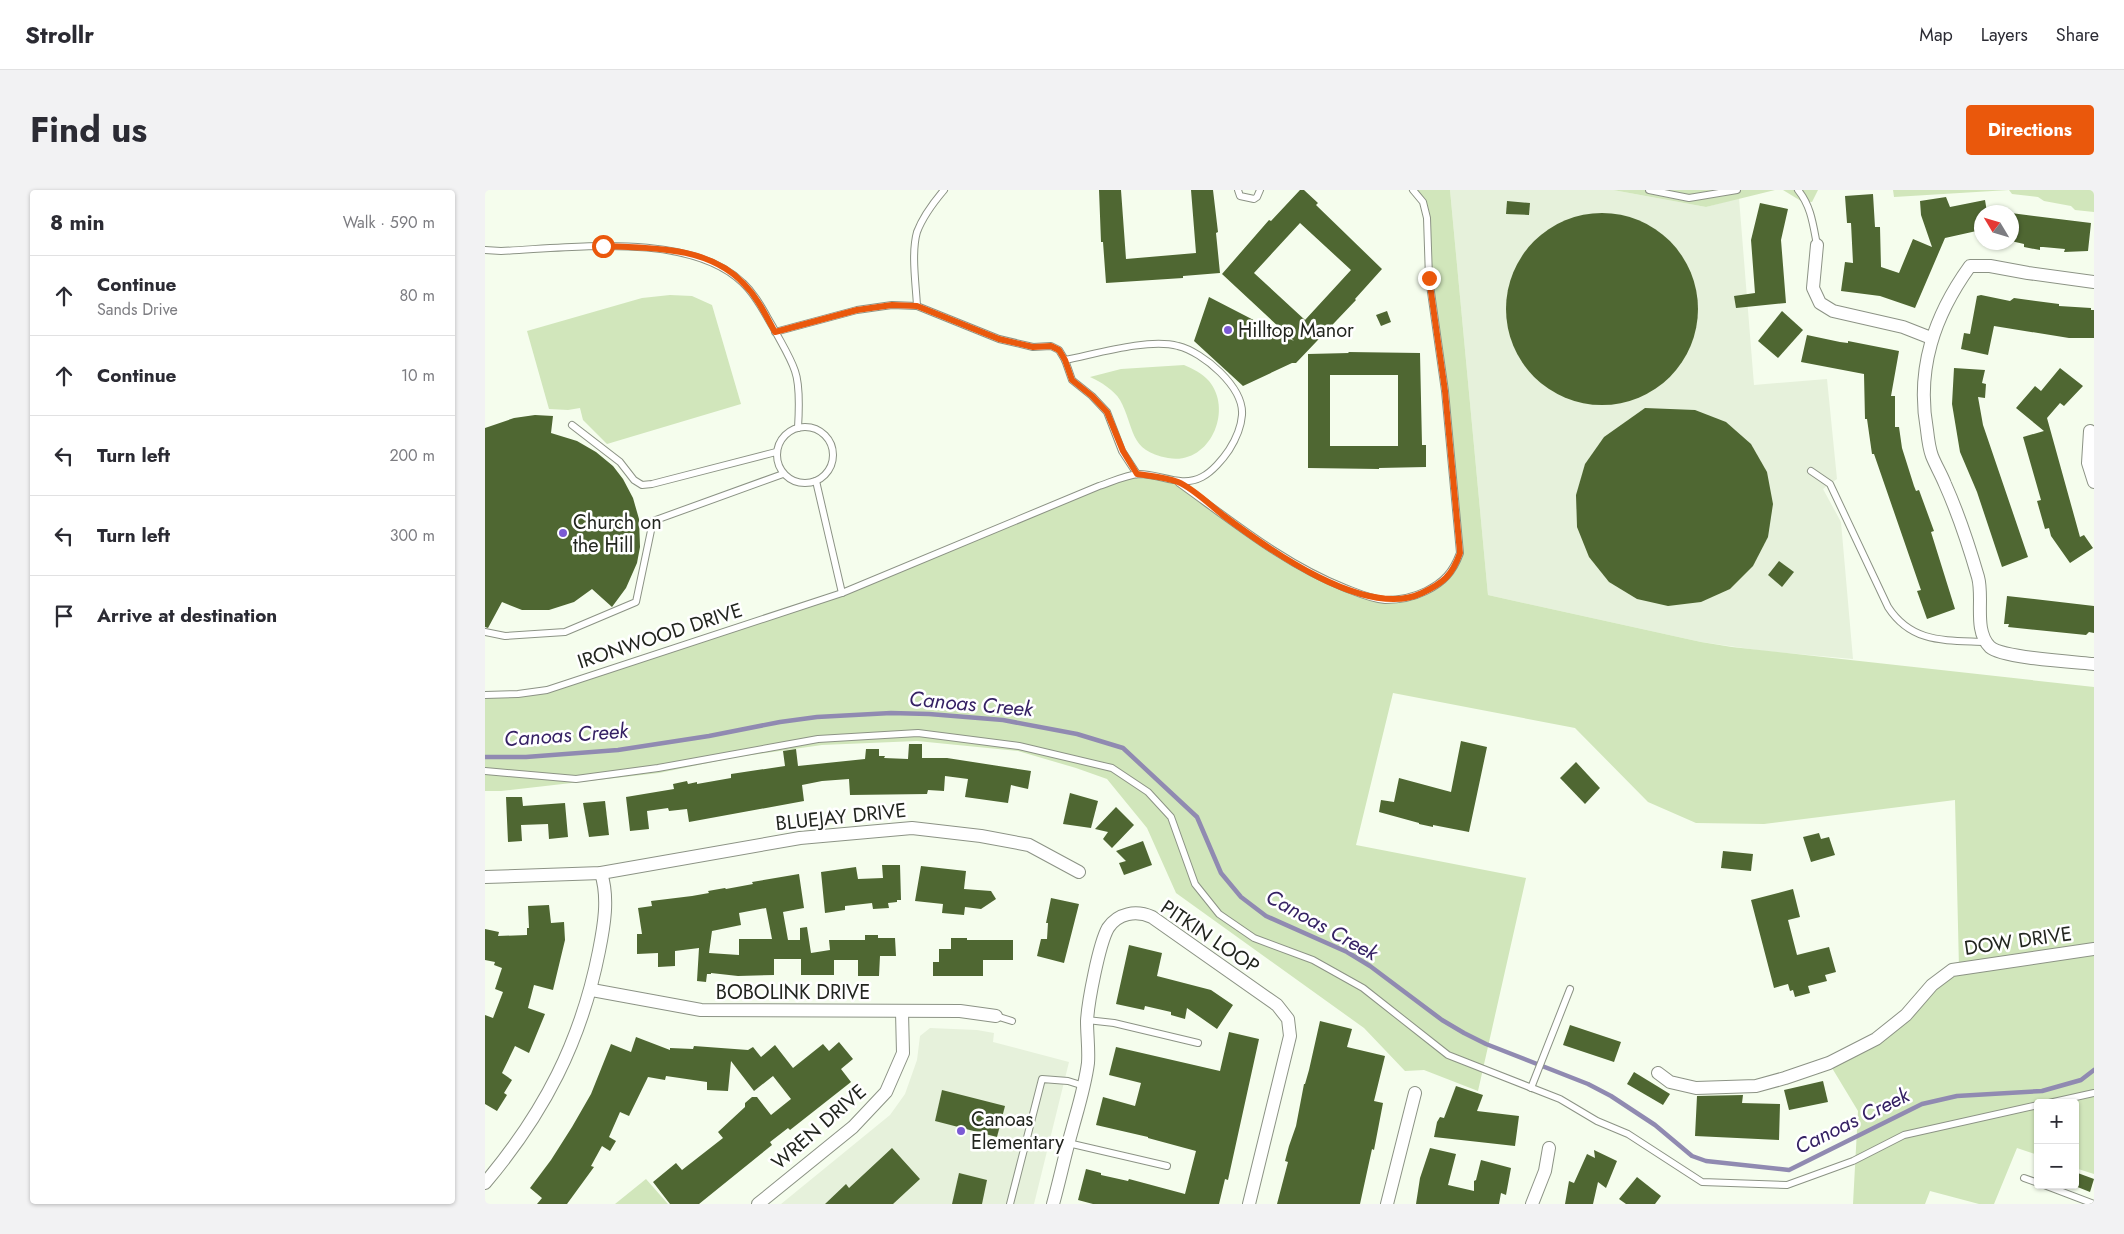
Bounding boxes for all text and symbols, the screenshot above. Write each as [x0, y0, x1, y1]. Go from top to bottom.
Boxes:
text: Strollr [25, 17, 94, 52]
text: Map [1919, 22, 1953, 48]
text: Layers [1981, 22, 2028, 48]
text: Share [2056, 22, 2099, 48]
text: Find us [30, 105, 147, 155]
button: Directions [1966, 105, 2094, 155]
north arrow [1974, 205, 2019, 250]
text: 8 min [50, 208, 105, 238]
text: Walk · 590 m [343, 211, 435, 234]
route start [592, 235, 615, 258]
route end [1418, 267, 1441, 290]
text: Continue [97, 271, 176, 298]
icon: ahead [50, 282, 78, 310]
text: 80 m [399, 284, 435, 307]
text: Sands Drive [97, 298, 178, 321]
place label: Hilltop Manor [1238, 316, 1354, 345]
marker: Hilltop Manor [1222, 324, 1234, 336]
icon: ahead [50, 362, 78, 390]
text: Continue [97, 362, 176, 389]
text: 10 m [401, 364, 435, 387]
icon: left [50, 442, 78, 470]
text: Turn left [97, 442, 170, 469]
text: 200 m [389, 444, 435, 467]
place label: Church on the Hill [573, 508, 662, 560]
icon: left [50, 522, 78, 550]
text: Turn left [97, 522, 170, 549]
text: 300 m [390, 524, 435, 547]
marker: Church on the Hill [557, 527, 569, 539]
street label: IRONWOOD DRIVE [574, 596, 746, 676]
icon: arrive [50, 602, 78, 630]
text: Arrive at destination [97, 602, 277, 629]
water label: Canoas Creek [908, 684, 1035, 724]
water label: Canoas Creek [503, 716, 630, 754]
street label: BLUEJAY DRIVE [774, 796, 908, 838]
water label: Canoas Creek [1260, 882, 1384, 969]
street label: PITKIN LOOP [1155, 893, 1265, 981]
street label: DOW DRIVE [1962, 919, 2074, 963]
street label: BOBOLINK DRIVE [716, 978, 870, 1007]
street label: WREN DRIVE [765, 1078, 873, 1176]
water label: Canoas Creek [1790, 1080, 1915, 1162]
map controls [2034, 1099, 2079, 1189]
button: + [2034, 1099, 2079, 1144]
place label: Canoas Elementary [971, 1105, 1064, 1157]
marker: Canoas Elementary [955, 1125, 967, 1137]
button: − [2034, 1144, 2079, 1189]

